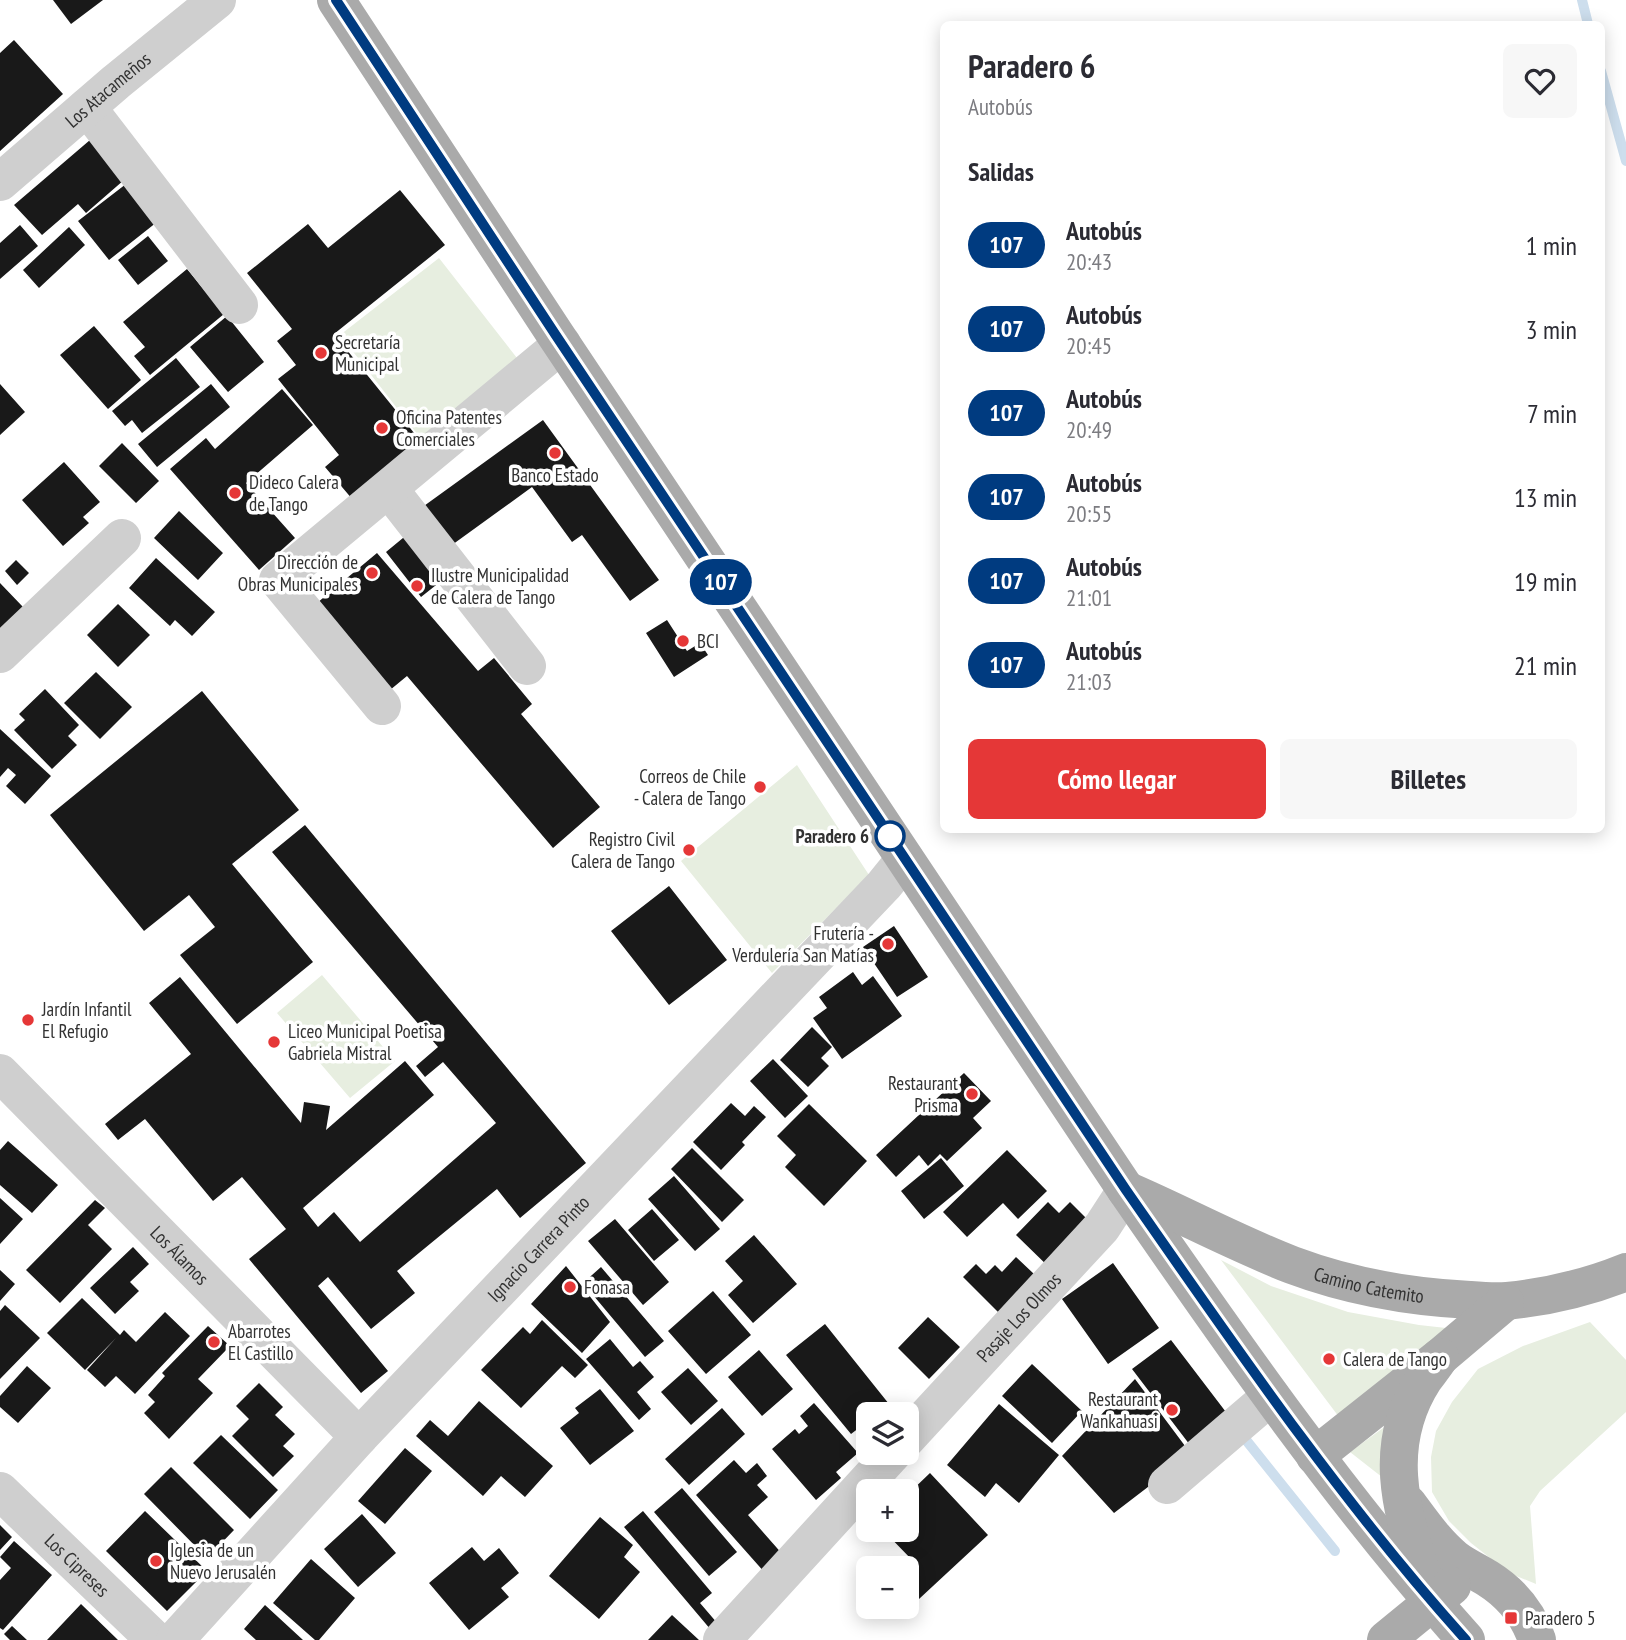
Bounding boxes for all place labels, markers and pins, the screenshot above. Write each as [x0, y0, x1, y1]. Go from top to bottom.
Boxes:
place label: Secretaría Municipal [335, 330, 400, 376]
marker: Secretaría Municipal [313, 345, 329, 361]
place label: Oficina Patentes Comerciales [396, 405, 502, 451]
marker: Oficina Patentes Comerciales [374, 420, 390, 436]
marker: Banco Estado [547, 445, 563, 461]
place label: Banco Estado [511, 463, 599, 487]
place label: Dideco Calera de Tango [249, 470, 339, 516]
marker: Dideco Calera de Tango [227, 485, 243, 501]
place label: Dirección de Obras Municipales [238, 550, 358, 596]
place label: Ilustre Municipalidad de Calera de Tango [431, 563, 569, 609]
marker: Dirección de Obras Municipales [364, 565, 380, 581]
marker: Ilustre Municipalidad de Calera de Tango [409, 578, 425, 594]
place label: BCI [697, 629, 719, 653]
marker: BCI [675, 633, 691, 649]
place label: Correos de Chile - Calera de Tango [634, 764, 746, 810]
marker: Correos de Chile - Calera de Tango [752, 779, 768, 795]
marker: Paradero 6 [875, 821, 905, 851]
place label: Paradero 6 [796, 824, 869, 848]
place label: Registro Civil Calera de Tango [571, 827, 676, 873]
marker: Registro Civil Calera de Tango [681, 842, 697, 858]
place label: Frutería - Verdulería San Matías [731, 921, 874, 967]
marker: Frutería - Verdulería San Matías [880, 936, 896, 952]
place label: Jardín Infantil El Refugio [41, 997, 132, 1043]
marker: Jardín Infantil El Refugio [20, 1012, 36, 1028]
place label: Liceo Municipal Poetisa Gabriela Mistral [288, 1019, 442, 1065]
marker: Liceo Municipal Poetisa Gabriela Mistral [266, 1034, 282, 1050]
place label: Restaurant Prisma [888, 1071, 959, 1117]
marker: Restaurant Prisma [964, 1086, 980, 1102]
place label: Fonasa [584, 1275, 630, 1299]
marker: Fonasa [562, 1279, 578, 1295]
place label: Abarrotes El Castillo [228, 1319, 294, 1365]
marker: Abarrotes El Castillo [206, 1334, 222, 1350]
place label: Calera de Tango [1343, 1347, 1447, 1371]
marker: Calera de Tango [1321, 1351, 1337, 1367]
place label: Restaurant Wankahuasi [1080, 1387, 1159, 1433]
marker: Restaurant Wankahuasi [1164, 1402, 1180, 1418]
place label: Iglesia de un Nuevo Jerusalén [170, 1538, 276, 1584]
marker: Iglesia de un Nuevo Jerusalén [148, 1553, 164, 1569]
place label: Paradero 5 [1525, 1606, 1596, 1630]
marker: Paradero 5 [1503, 1610, 1519, 1626]

